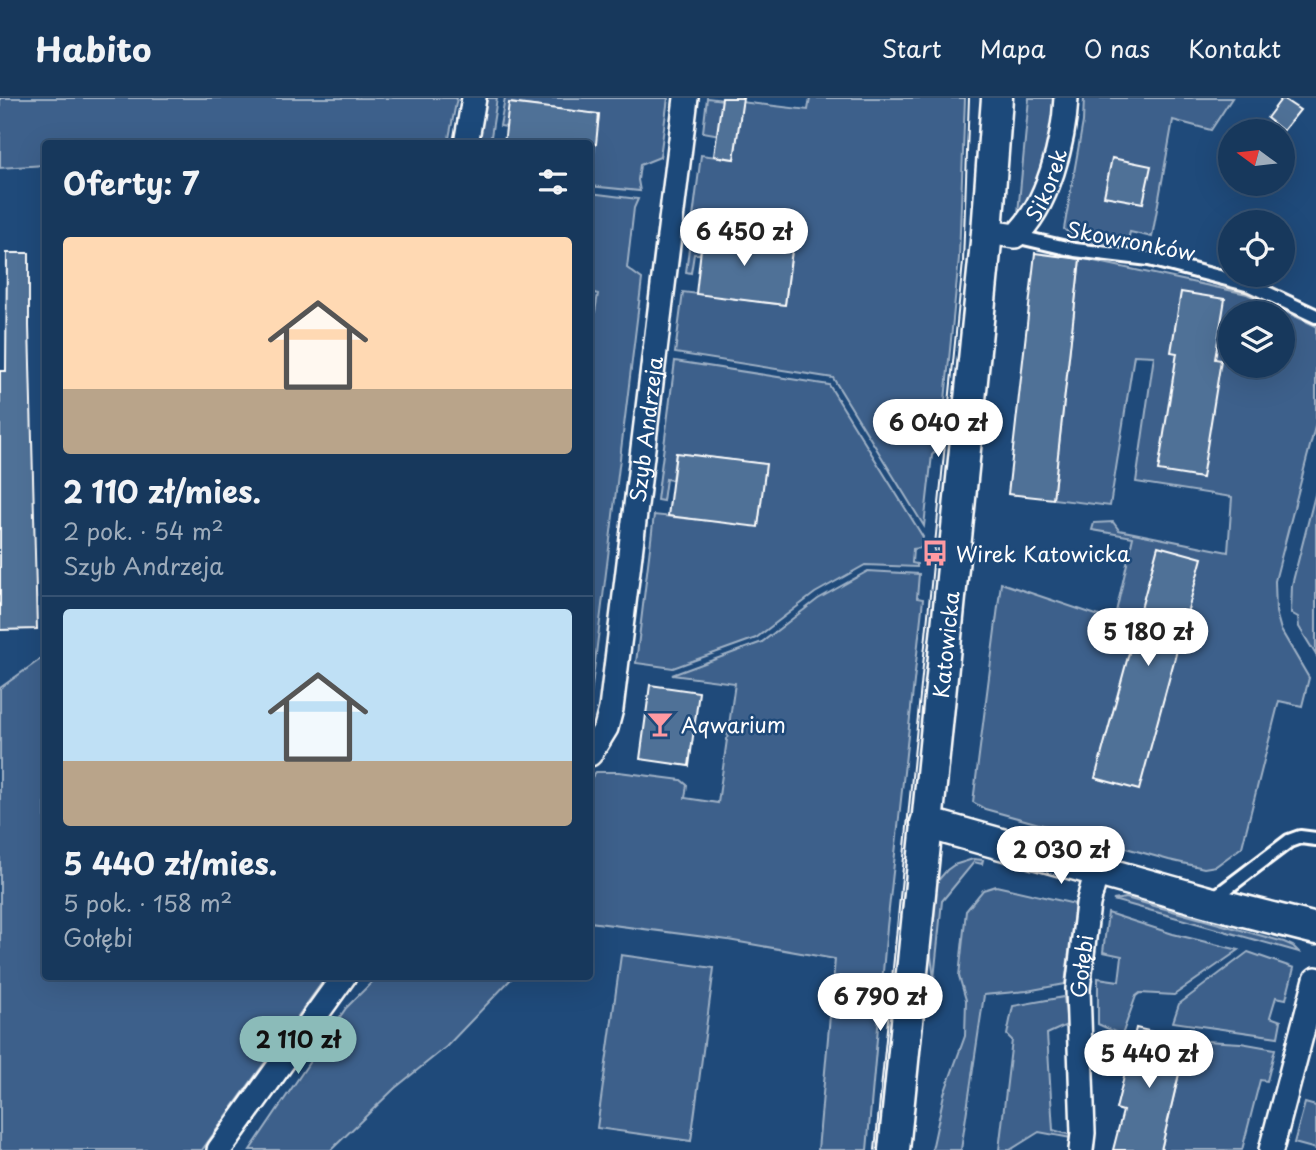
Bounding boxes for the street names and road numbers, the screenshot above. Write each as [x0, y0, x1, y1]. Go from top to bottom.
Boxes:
street label: Sikorek [1016, 145, 1074, 227]
street label: Skowronków [1064, 212, 1199, 268]
street label: Szyb Andrzeja [621, 355, 670, 504]
street label: Katowicka [924, 590, 967, 700]
street label: Gołębi [1062, 933, 1100, 999]

